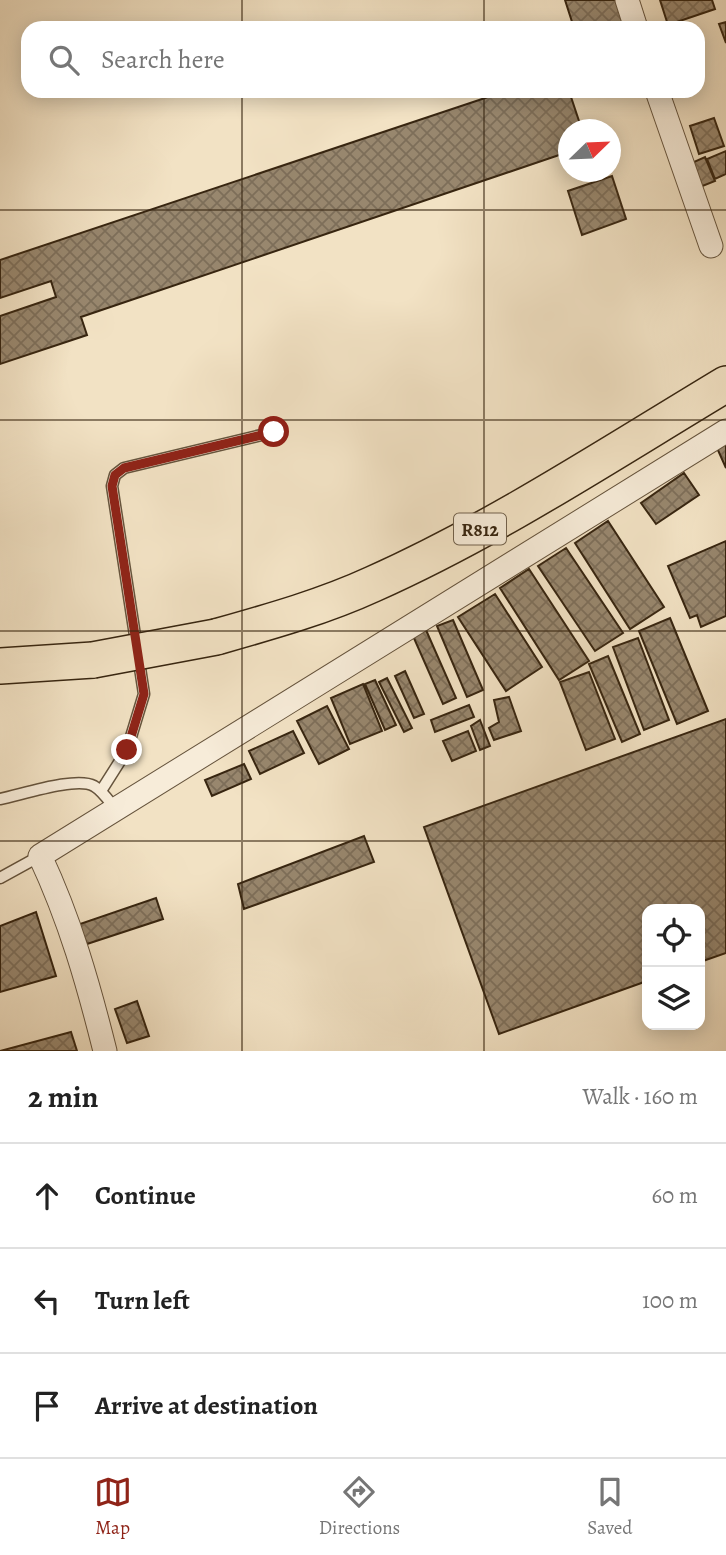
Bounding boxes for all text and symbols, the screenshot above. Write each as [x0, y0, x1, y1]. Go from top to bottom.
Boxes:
search box [21, 21, 705, 98]
icon: search [45, 41, 83, 79]
text: Search here [101, 42, 225, 77]
north arrow [558, 119, 621, 182]
route start [258, 416, 289, 447]
road number: R812 [454, 514, 506, 544]
route end [111, 734, 142, 765]
map controls [642, 904, 705, 1030]
button: locate [642, 904, 705, 967]
button: layers [642, 967, 705, 1030]
text: 2 min [28, 1077, 98, 1117]
text: Walk · 160 m [583, 1081, 698, 1112]
icon: ahead [28, 1177, 66, 1215]
text: Continue [95, 1178, 196, 1213]
text: 60 m [651, 1180, 698, 1211]
icon: left [28, 1282, 66, 1320]
text: Turn left [95, 1283, 190, 1318]
text: 100 m [642, 1285, 698, 1316]
icon: arrive [28, 1387, 66, 1425]
text: Arrive at destination [95, 1388, 318, 1423]
tab: Map [94, 1473, 132, 1541]
tab: Directions [319, 1473, 400, 1541]
tab: Saved [587, 1473, 632, 1541]

